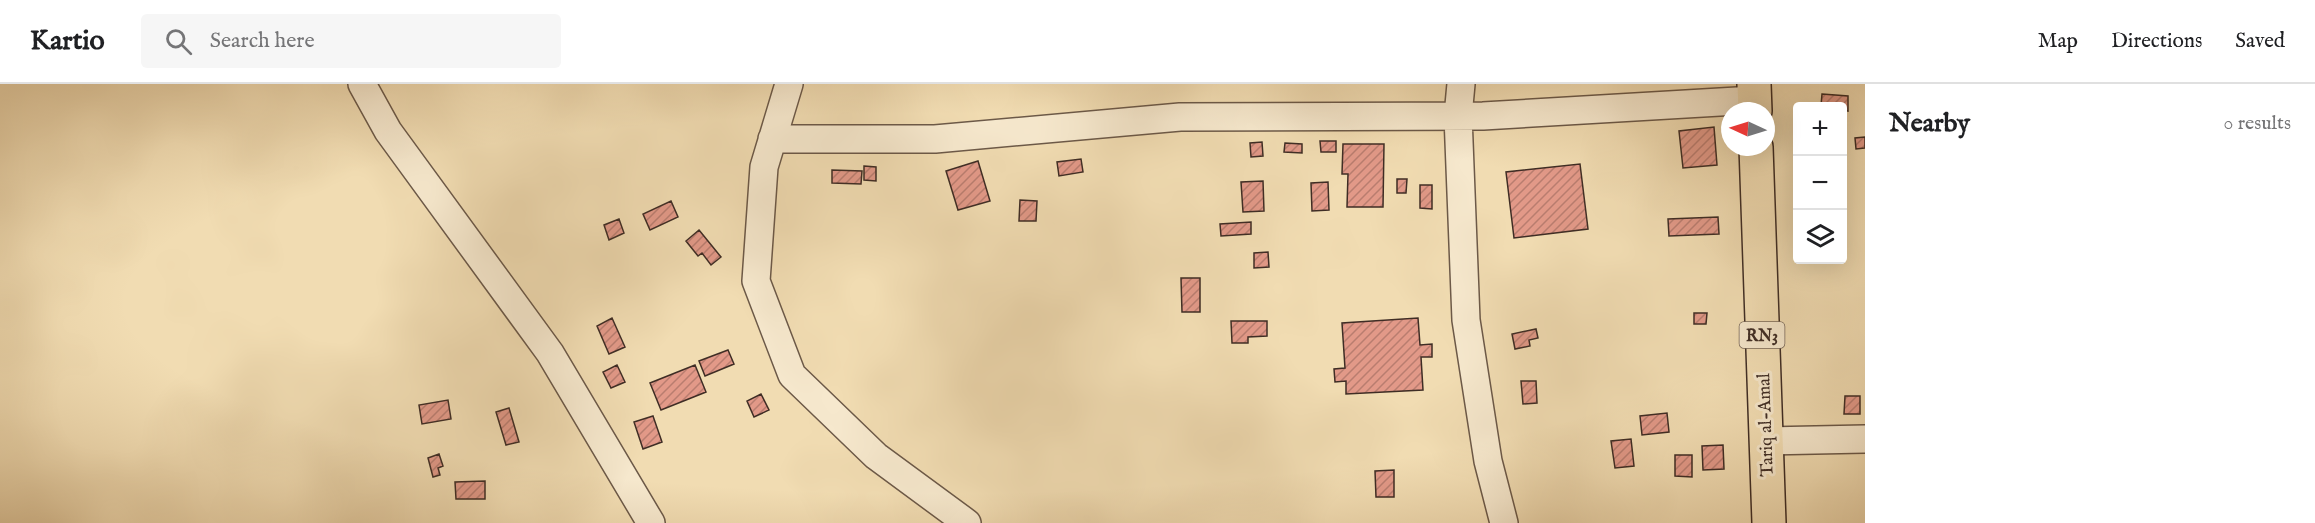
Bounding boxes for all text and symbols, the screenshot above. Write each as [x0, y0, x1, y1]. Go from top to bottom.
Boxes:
search box [141, 14, 561, 68]
text: Kartio [30, 24, 105, 59]
icon: search [162, 25, 195, 58]
text: Search here [210, 27, 315, 55]
text: Map [2038, 28, 2078, 55]
text: Directions [2111, 28, 2202, 55]
text: Saved [2235, 28, 2285, 55]
north arrow [1721, 102, 1775, 156]
map controls [1793, 102, 1847, 264]
button: + [1793, 102, 1847, 156]
text: Nearby [1889, 107, 1970, 140]
text: 0 results [2224, 111, 2291, 136]
button: − [1793, 156, 1847, 210]
button: layers [1793, 210, 1847, 264]
road number: RN3 [1740, 322, 1784, 348]
street label: Tariq al-Amal [1753, 373, 1780, 477]

